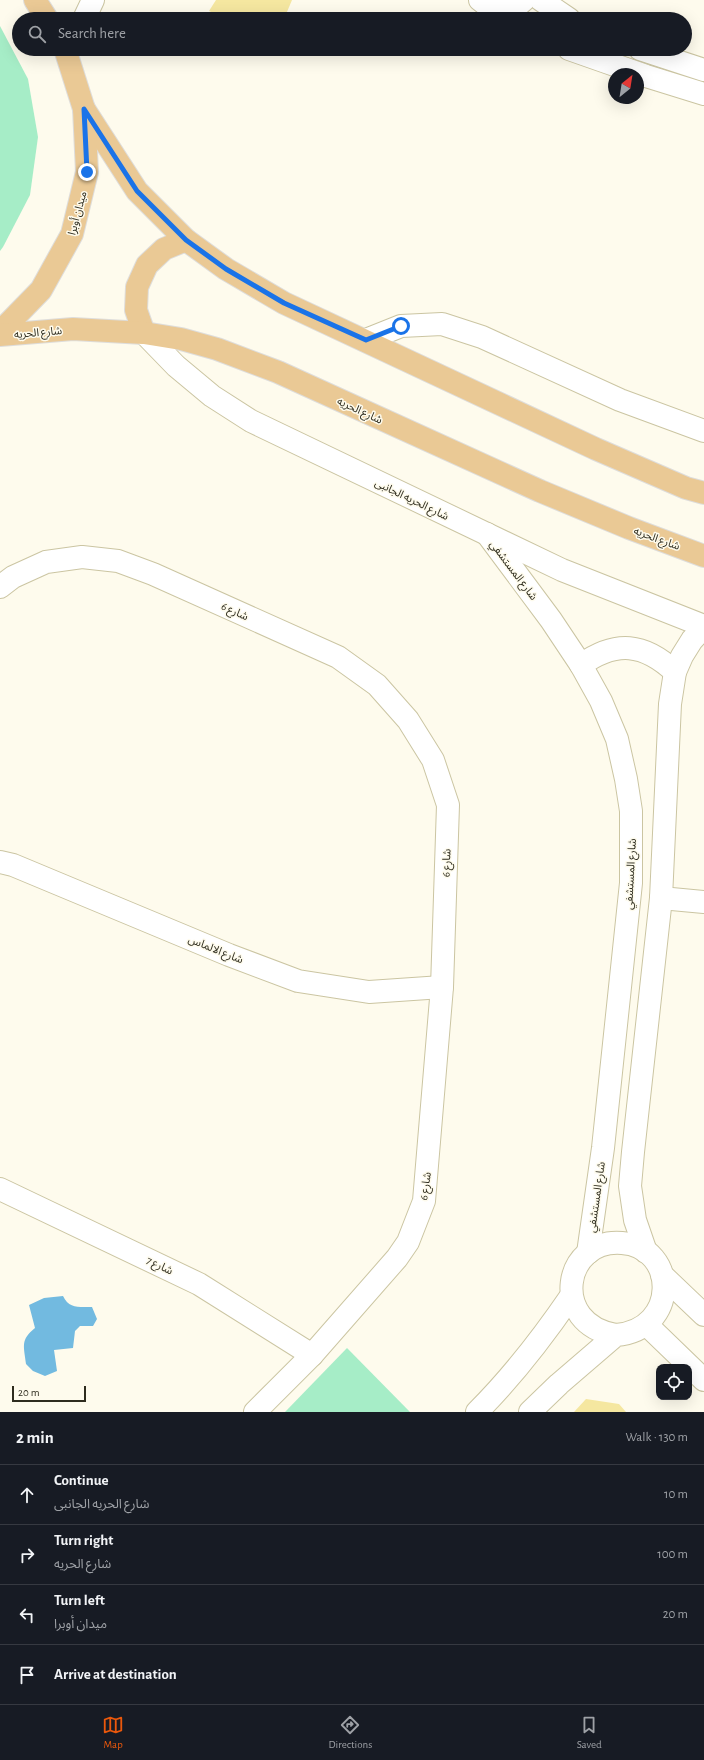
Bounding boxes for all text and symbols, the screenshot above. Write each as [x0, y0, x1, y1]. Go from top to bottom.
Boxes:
search box [12, 12, 692, 56]
icon: search [26, 23, 48, 45]
text: Search here [58, 26, 126, 41]
north arrow [608, 68, 644, 104]
route end [78, 163, 96, 181]
street label: ميدان أوبرا [65, 189, 90, 236]
route start [392, 317, 410, 335]
street label: شارع الحريه [13, 325, 63, 342]
street label: شارع الحريه [335, 395, 384, 428]
street label: شارع الحريه الجانبى [372, 477, 451, 524]
street label: شارع الحريه [632, 525, 682, 554]
street label: شارع المستشفي [485, 538, 540, 605]
street label: شارع 6 [219, 601, 250, 624]
street label: شارع المستشفي [623, 838, 641, 910]
street label: شارع 6 [441, 848, 455, 877]
street label: شارع الالماس [186, 934, 245, 967]
street label: شارع المستشفي [586, 1161, 610, 1234]
street label: شارع 6 [418, 1171, 435, 1201]
street label: شارع 7 [144, 1254, 175, 1278]
map controls [656, 1364, 692, 1400]
button: locate [656, 1364, 692, 1400]
scale bar [12, 1384, 86, 1403]
text: 20 m [18, 1387, 39, 1398]
text: 2 min [16, 1429, 54, 1446]
text: Walk · 130 m [625, 1431, 688, 1444]
text: Continue [54, 1473, 109, 1488]
icon: ahead [16, 1484, 38, 1506]
text: 10 m [664, 1488, 688, 1501]
text: شارع الحريه الجانبى [54, 1498, 149, 1511]
text: Turn right [54, 1533, 113, 1548]
icon: right [16, 1544, 38, 1566]
text: 100 m [657, 1548, 688, 1561]
text: شارع الحريه [54, 1558, 111, 1571]
text: Turn left [54, 1593, 105, 1608]
icon: left [16, 1604, 38, 1626]
text: 20 m [663, 1608, 688, 1621]
text: ميدان أوبرا [54, 1618, 107, 1631]
icon: arrive [16, 1664, 38, 1686]
text: Arrive at destination [54, 1667, 177, 1682]
tab: Map [102, 1714, 124, 1751]
tab: Directions [328, 1714, 372, 1751]
tab: Saved [577, 1714, 602, 1751]

